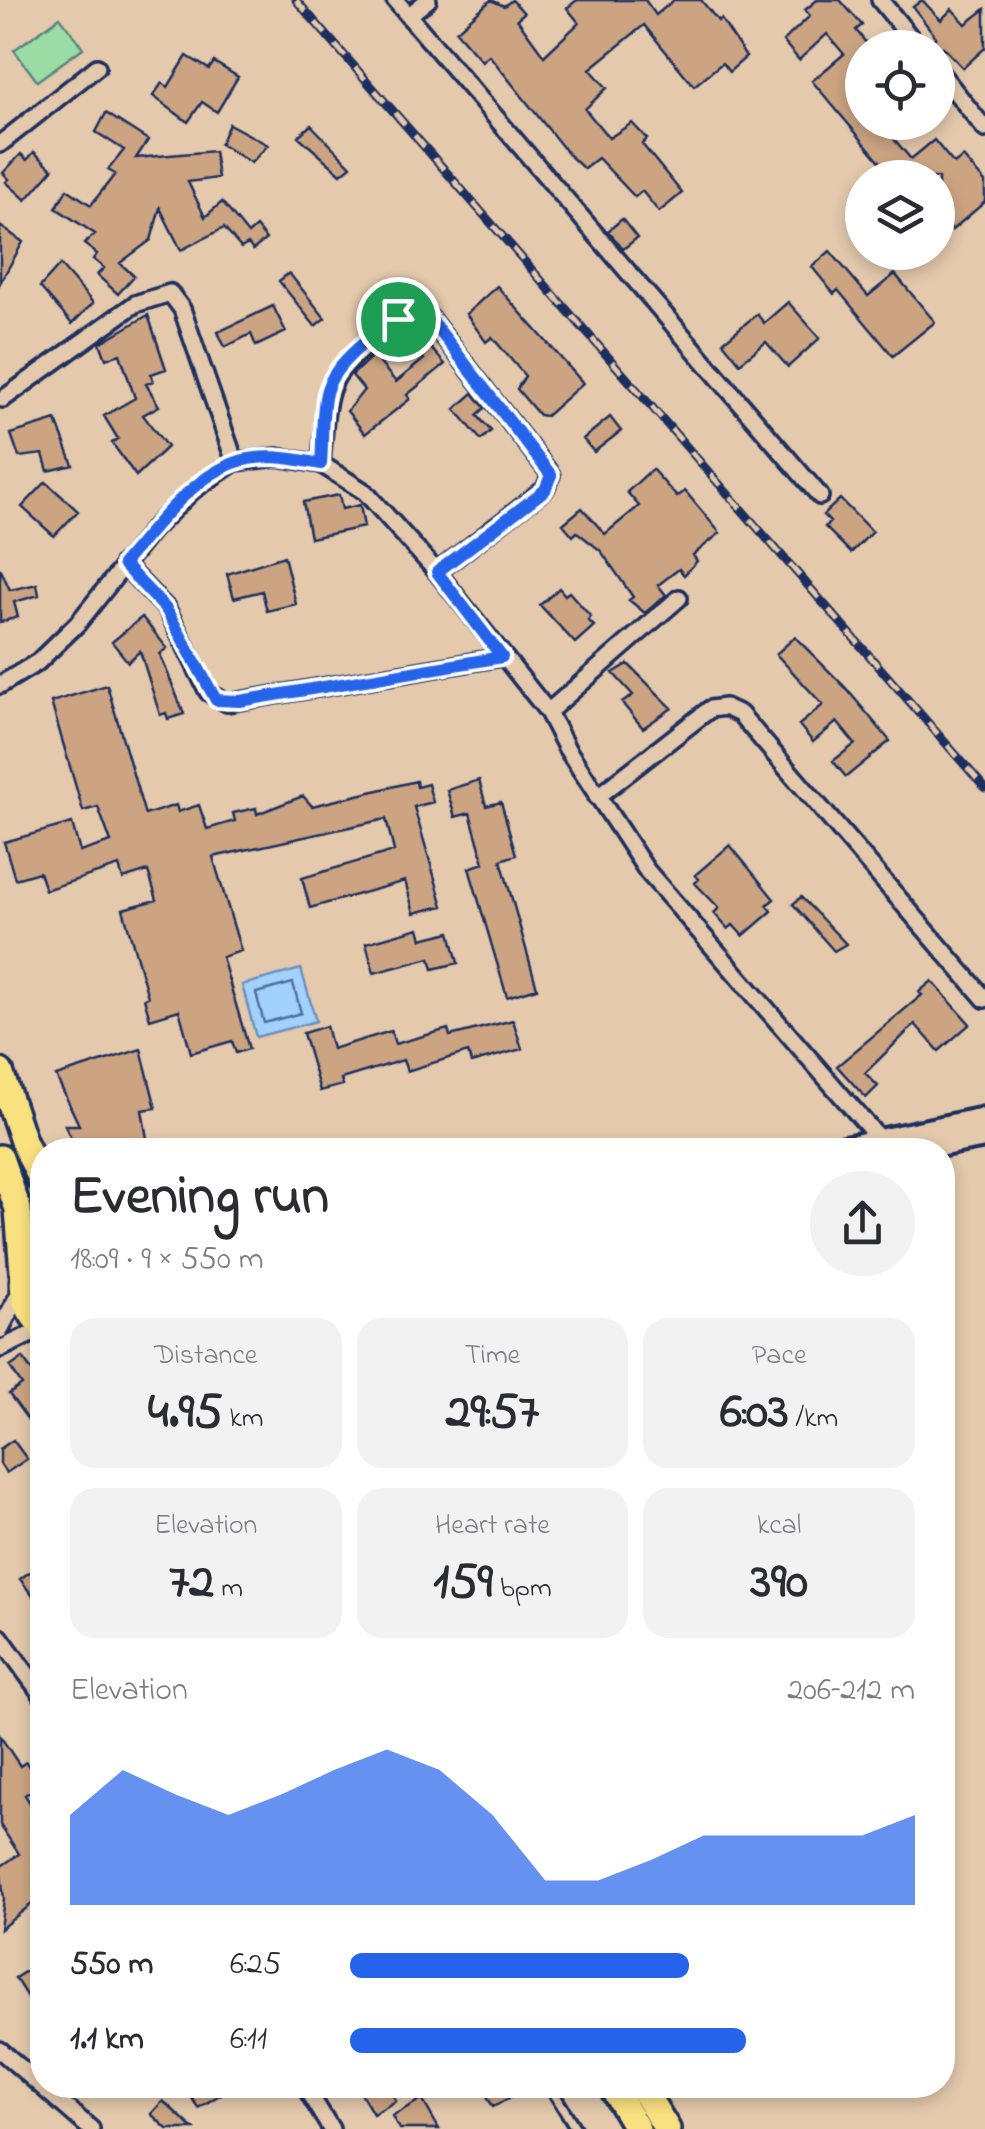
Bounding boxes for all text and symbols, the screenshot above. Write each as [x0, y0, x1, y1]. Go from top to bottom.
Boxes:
map controls [845, 30, 955, 270]
button: locate [845, 30, 955, 140]
button: layers [845, 160, 955, 270]
pin [356, 277, 441, 362]
icon: arrive [371, 292, 426, 347]
text: Evening run [70, 1159, 329, 1239]
button: share [810, 1171, 915, 1276]
text: 18:09 · 9 × 550 m [70, 1237, 264, 1284]
text: Distance [154, 1336, 257, 1377]
text: Time [465, 1336, 520, 1377]
text: Pace [752, 1336, 806, 1377]
text: 4.95 [148, 1377, 223, 1450]
text: 29:57 [446, 1377, 539, 1450]
text: 6:03 [720, 1377, 789, 1450]
text: km [223, 1399, 264, 1440]
text: /km [789, 1399, 838, 1440]
text: Elevation [154, 1506, 257, 1547]
text: Heart rate [435, 1506, 550, 1547]
text: kcal [757, 1506, 801, 1547]
text: 72 [169, 1547, 214, 1620]
text: 159 [433, 1547, 493, 1620]
text: 390 [751, 1547, 808, 1620]
text: m [214, 1569, 243, 1610]
text: bpm [493, 1569, 552, 1610]
text: Elevation [70, 1668, 188, 1715]
text: 206–212 m [787, 1668, 915, 1715]
text: 550 m [70, 1942, 153, 1989]
text: 6:25 [230, 1942, 281, 1989]
text: 1.1 km [70, 2017, 144, 2064]
text: 6:11 [230, 2017, 267, 2064]

